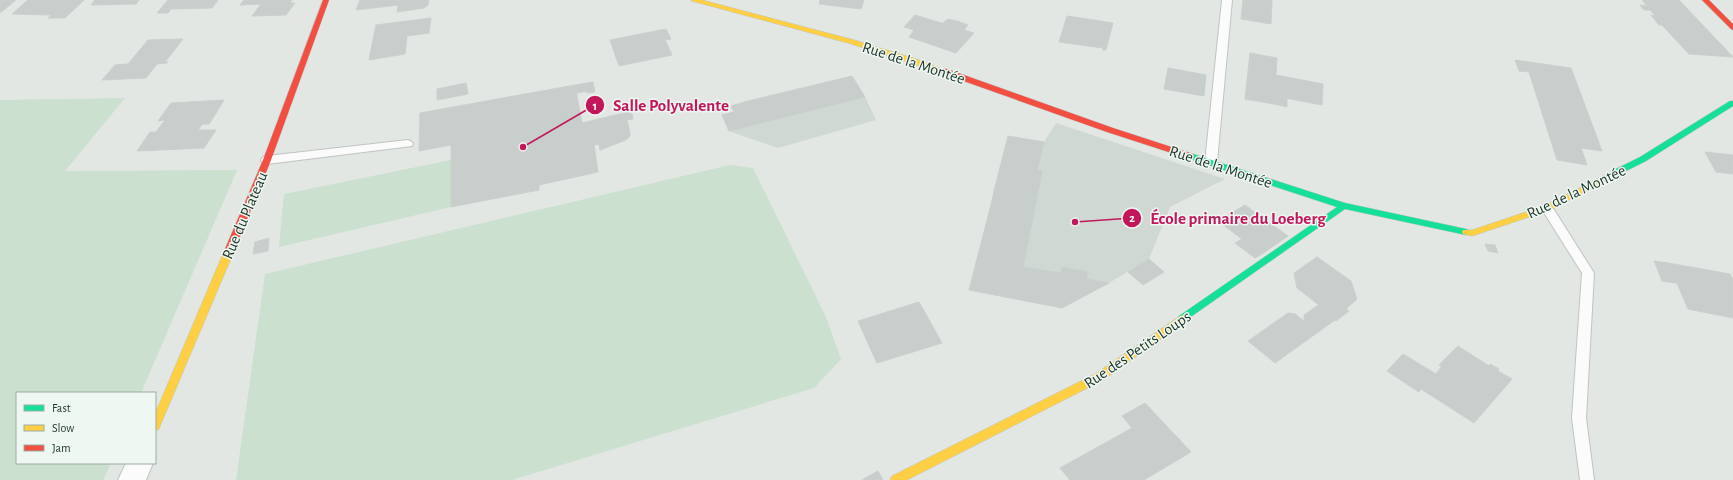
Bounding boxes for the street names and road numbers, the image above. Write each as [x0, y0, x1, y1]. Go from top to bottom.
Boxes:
street label: Rue de la Montée [860, 39, 967, 87]
street label: Rue de la Montée [1167, 143, 1274, 191]
street label: Rue de la Montée [1525, 162, 1628, 222]
street label: Rue du Plateau [219, 169, 271, 261]
street label: Rue des Petits Loups [1081, 308, 1194, 391]

